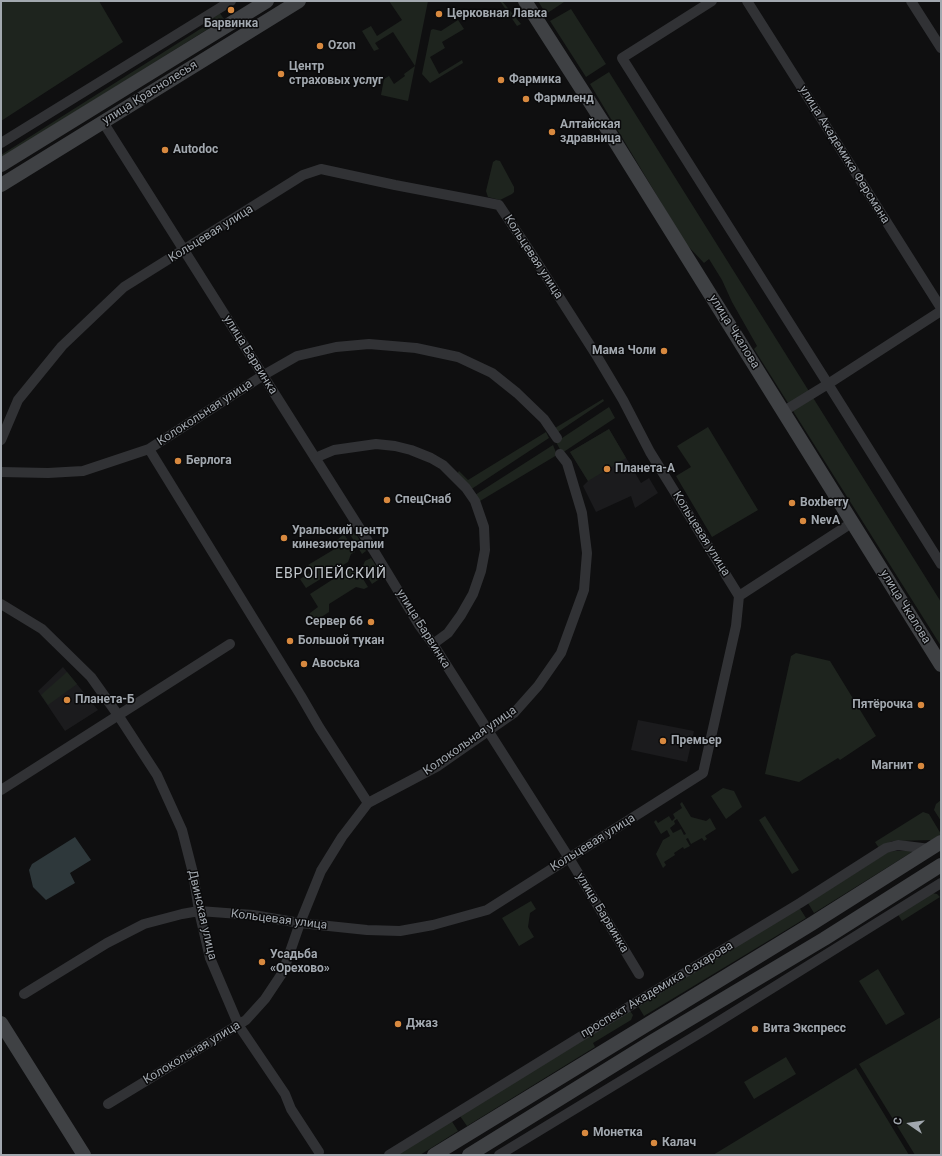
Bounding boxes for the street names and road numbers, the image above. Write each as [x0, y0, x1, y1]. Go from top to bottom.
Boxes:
street label: улица Краснолесья [100, 58, 200, 128]
street label: улица Академика Ферсмана [796, 83, 892, 227]
street label: Кольцевая улица [166, 202, 256, 266]
street label: Кольцевая улица [501, 212, 565, 302]
street label: улица Чкалова [706, 292, 762, 372]
street label: улица Барвинка [220, 313, 280, 397]
street label: Колокольная улица [155, 377, 255, 449]
street label: Кольцевая улица [669, 489, 733, 579]
street label: улица Чкалова [877, 567, 933, 647]
street label: улица Барвинка [393, 587, 453, 671]
street label: Колокольная улица [421, 703, 519, 779]
street label: Кольцевая улица [548, 811, 638, 875]
street label: Двинская улица [185, 869, 219, 961]
street label: улица Барвинка [573, 871, 631, 955]
street label: Кольцевая улица [230, 907, 328, 933]
street label: проспект Академика Сахарова [578, 939, 736, 1041]
street label: Колокольная улица [141, 1018, 243, 1088]

